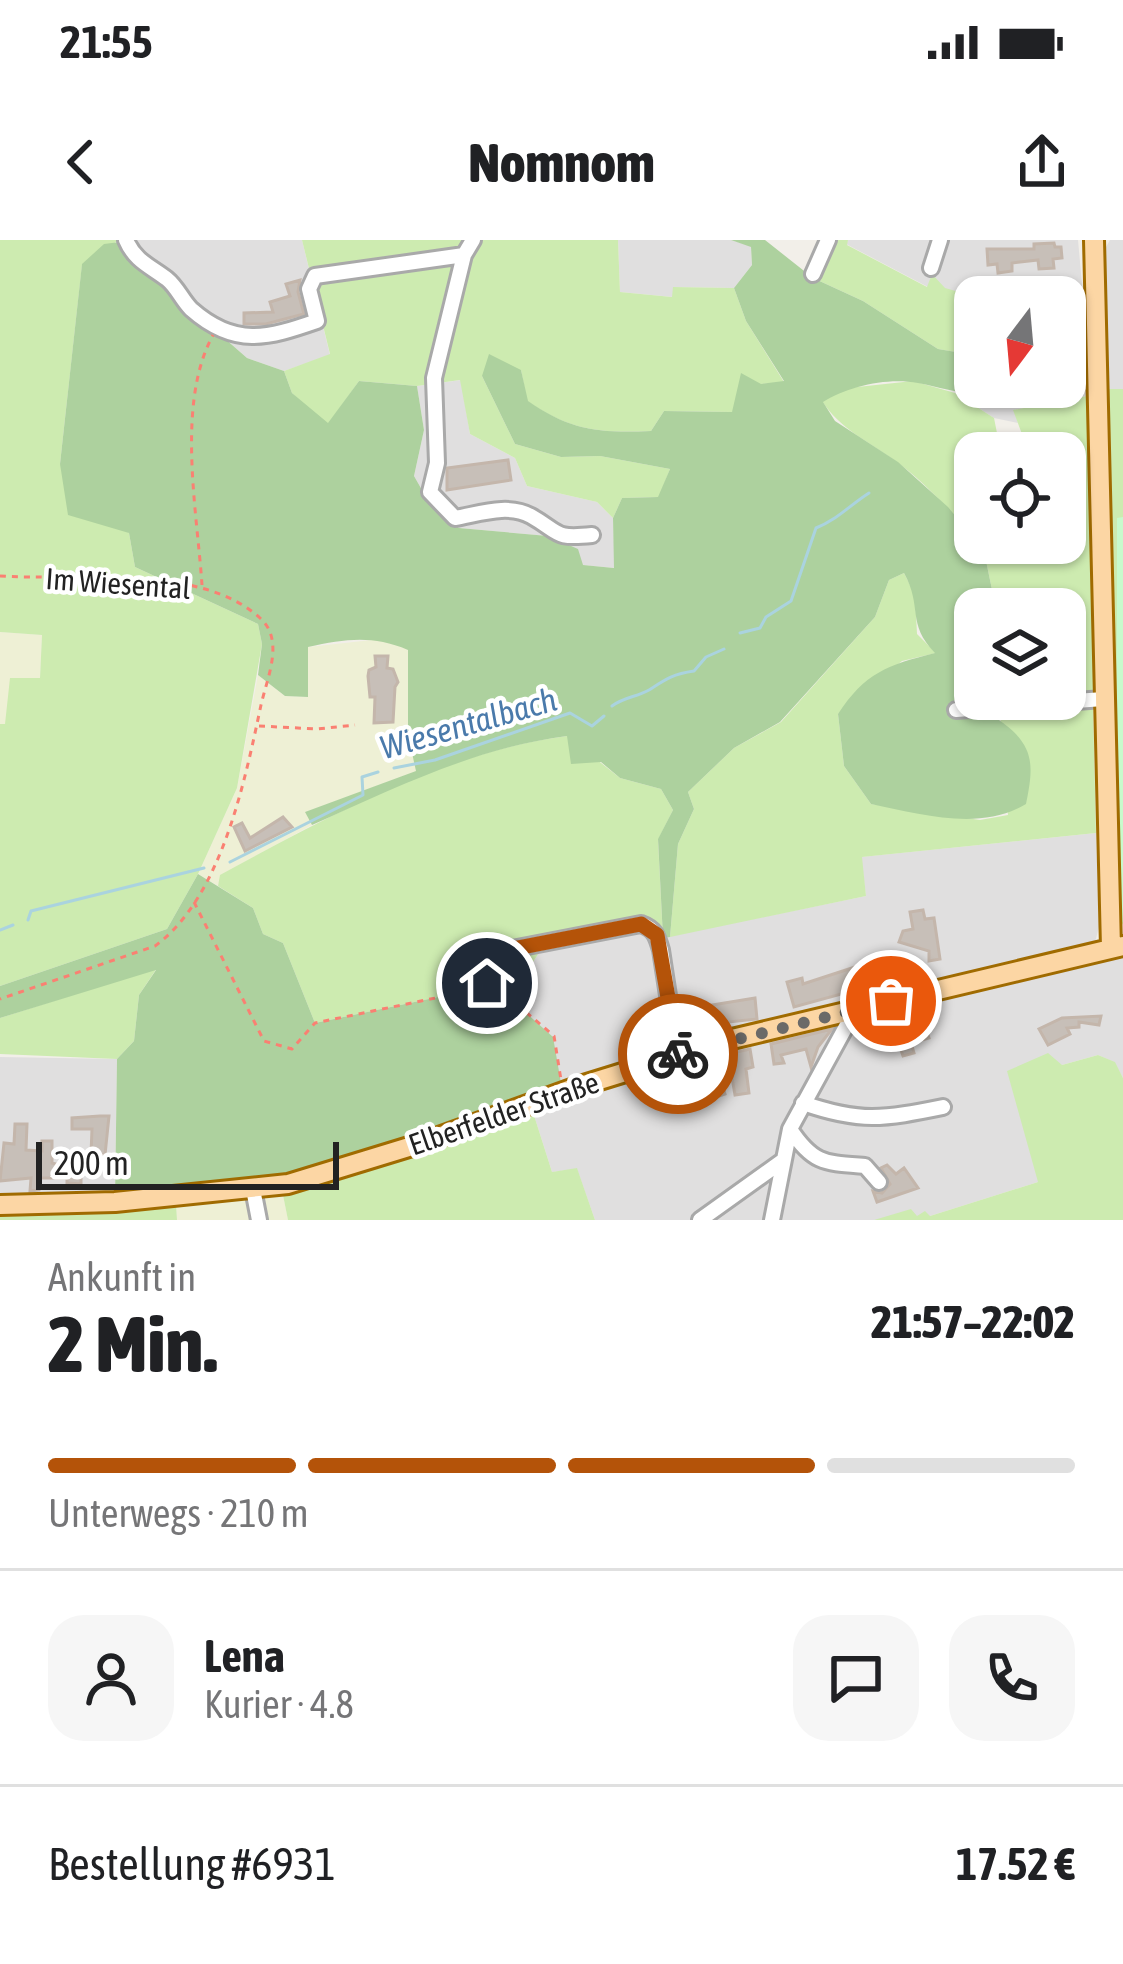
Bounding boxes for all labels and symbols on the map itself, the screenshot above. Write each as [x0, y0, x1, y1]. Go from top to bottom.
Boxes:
north arrow [954, 276, 1086, 408]
street label: Im Wiesental [45, 561, 192, 605]
water label: Wiesentalbach [375, 680, 561, 766]
pin [436, 932, 538, 1034]
pin [840, 950, 942, 1052]
courier [618, 994, 738, 1114]
street label: Elberfelder Straße [404, 1065, 603, 1161]
scale bar [36, 1136, 339, 1189]

